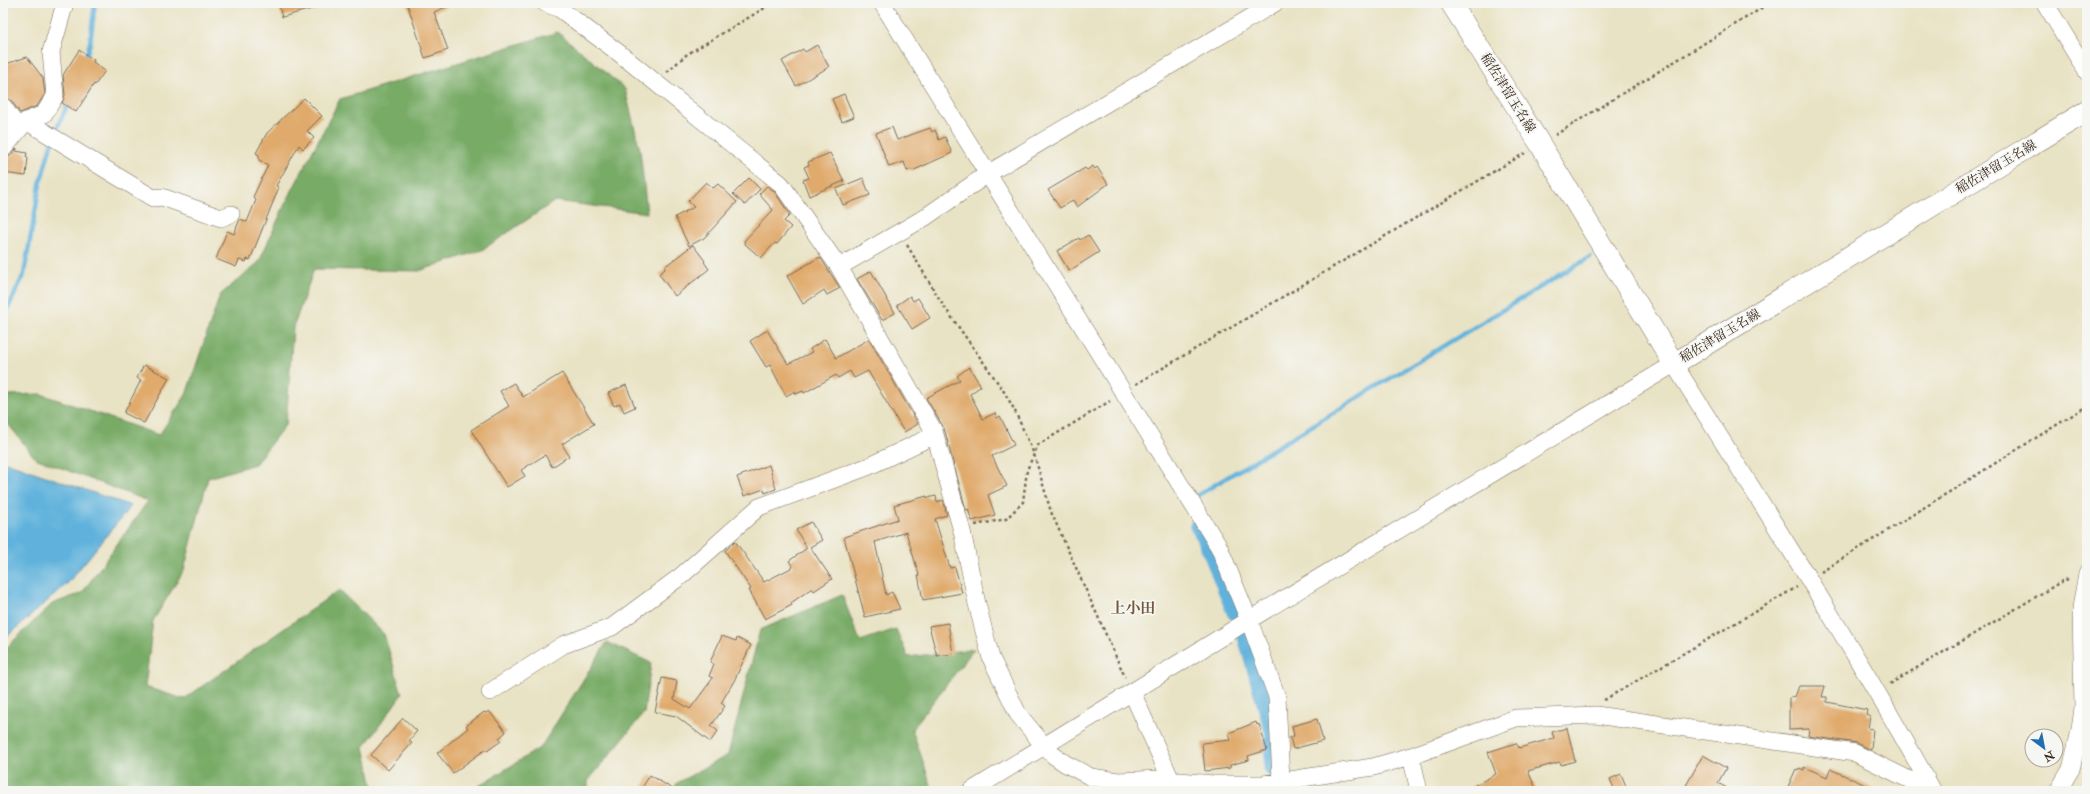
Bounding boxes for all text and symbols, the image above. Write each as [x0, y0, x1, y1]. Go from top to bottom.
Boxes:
street label: 稲佐津留玉名線 [1477, 50, 1539, 136]
street label: 稲佐津留玉名線 [1953, 137, 2039, 197]
street label: 稲佐津留玉名線 [1677, 306, 1763, 366]
district label: 上小田 [1110, 599, 1156, 618]
north arrow [2024, 728, 2064, 768]
text: N [2040, 747, 2058, 765]

